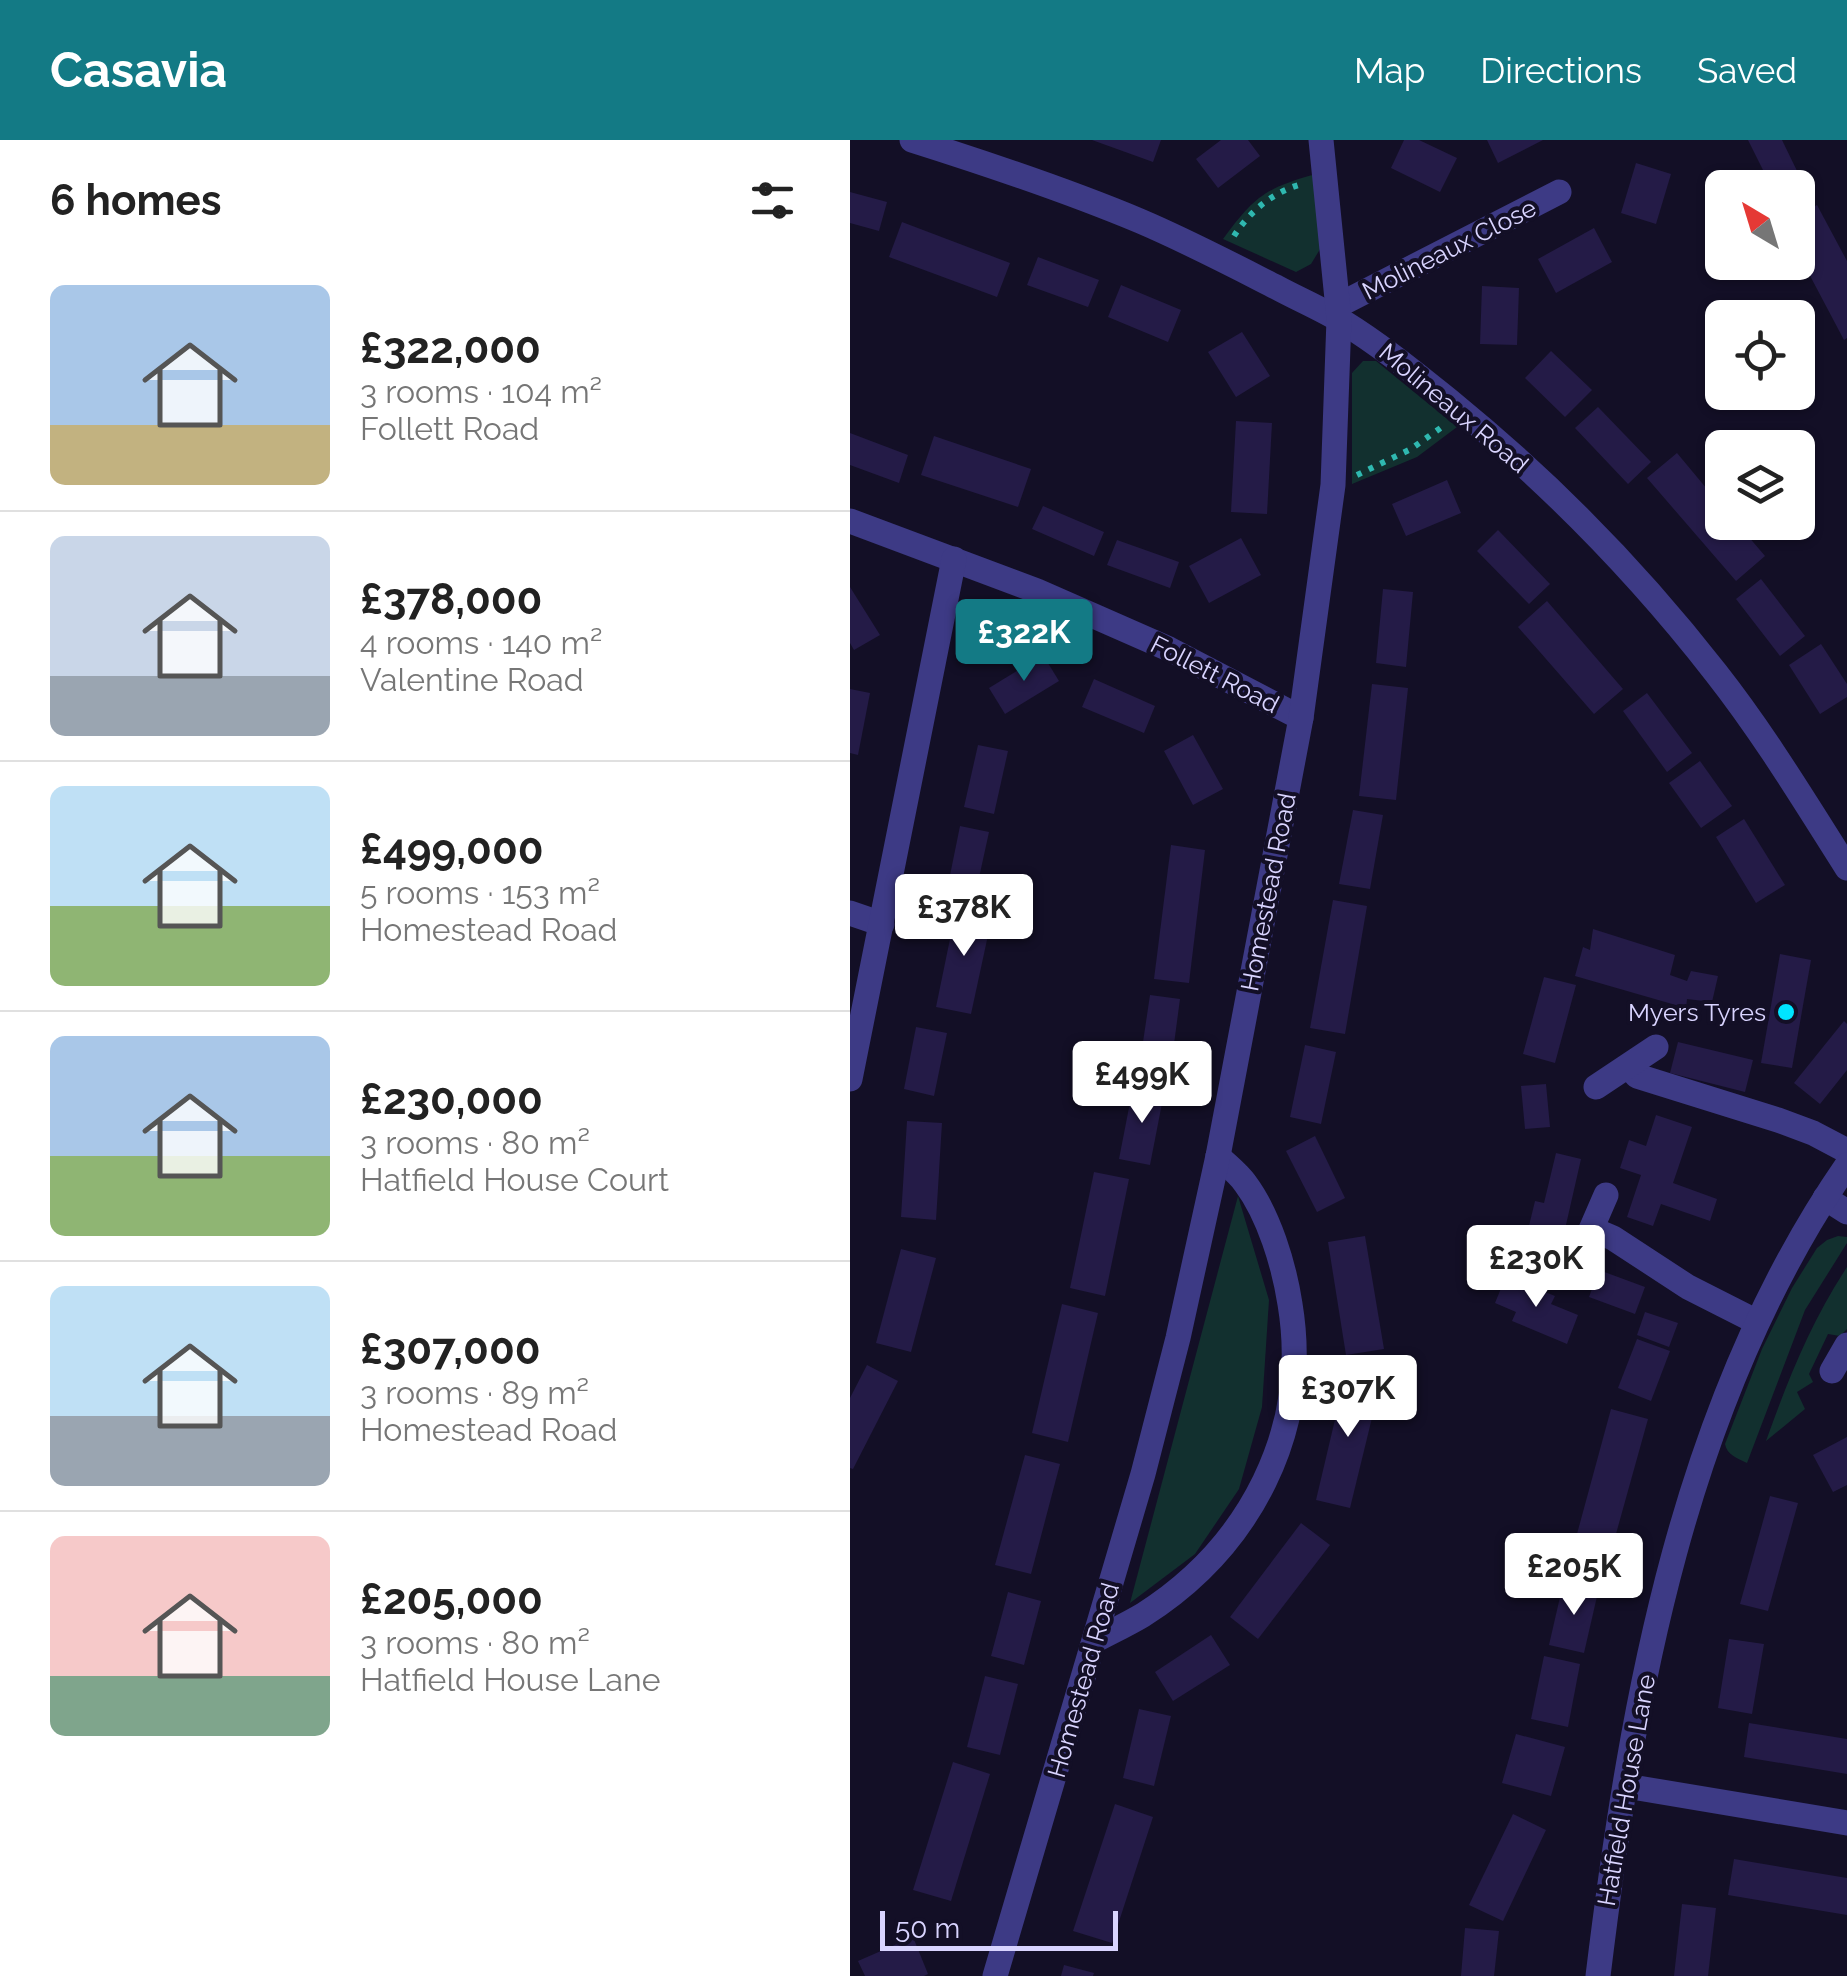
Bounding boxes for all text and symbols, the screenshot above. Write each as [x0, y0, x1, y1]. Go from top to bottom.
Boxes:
text: Casavia [50, 42, 227, 98]
text: Map [1354, 50, 1425, 91]
text: Directions [1480, 50, 1642, 91]
text: Saved [1697, 50, 1797, 91]
north arrow [1705, 170, 1815, 280]
map controls [1705, 170, 1815, 540]
icon: filters [745, 173, 800, 228]
text: 6 homes [50, 176, 221, 225]
street label: Molineaux Close [1357, 192, 1541, 306]
button: locate [1705, 300, 1815, 410]
text: £322,000 [360, 324, 541, 373]
icon: home [130, 325, 250, 445]
street label: Molineaux Road [1373, 337, 1535, 479]
text: 3 rooms · 104 m² [360, 373, 602, 410]
text: Follett Road [360, 410, 539, 447]
button: layers [1705, 430, 1815, 540]
text: £378,000 [360, 575, 542, 624]
icon: home [130, 576, 250, 696]
pin: £322K [954, 599, 1094, 684]
text: £322K [978, 613, 1070, 650]
text: 4 rooms · 140 m² [360, 624, 602, 661]
street label: Follett Road [1146, 629, 1284, 719]
text: Valentine Road [360, 661, 584, 698]
street label: Homestead Road [1234, 790, 1302, 994]
text: £499,000 [360, 825, 543, 874]
icon: home [130, 826, 250, 946]
text: 5 rooms · 153 m² [360, 874, 600, 911]
pin: £378K [894, 874, 1034, 959]
text: £378K [917, 888, 1011, 925]
text: Homestead Road [360, 911, 618, 948]
place label: Myers Tyres [1628, 997, 1766, 1027]
marker: Myers Tyres [1775, 1001, 1797, 1023]
pin: £499K [1072, 1041, 1212, 1126]
text: £499K [1095, 1055, 1189, 1092]
text: £230,000 [360, 1075, 543, 1124]
icon: home [130, 1076, 250, 1196]
text: 3 rooms · 80 m² [360, 1124, 590, 1161]
text: Hatfield House Court [360, 1161, 669, 1198]
pin: £230K [1466, 1225, 1606, 1310]
text: £230K [1489, 1239, 1583, 1276]
text: £307,000 [360, 1325, 540, 1374]
icon: home [130, 1326, 250, 1446]
pin: £307K [1278, 1355, 1418, 1440]
text: £307K [1301, 1369, 1395, 1406]
text: 3 rooms · 89 m² [360, 1374, 589, 1411]
text: Homestead Road [360, 1411, 618, 1448]
pin: £205K [1504, 1533, 1644, 1618]
text: £205K [1527, 1547, 1621, 1584]
text: £205,000 [360, 1575, 543, 1624]
icon: home [130, 1576, 250, 1696]
street label: Homestead Road [1041, 1579, 1125, 1781]
text: 3 rooms · 80 m² [360, 1624, 590, 1661]
text: Hatfield House Lane [360, 1661, 661, 1698]
street label: Hatfield House Lane [1591, 1672, 1661, 1908]
scale bar [880, 1906, 1118, 1950]
text: 50 m [895, 1912, 960, 1945]

